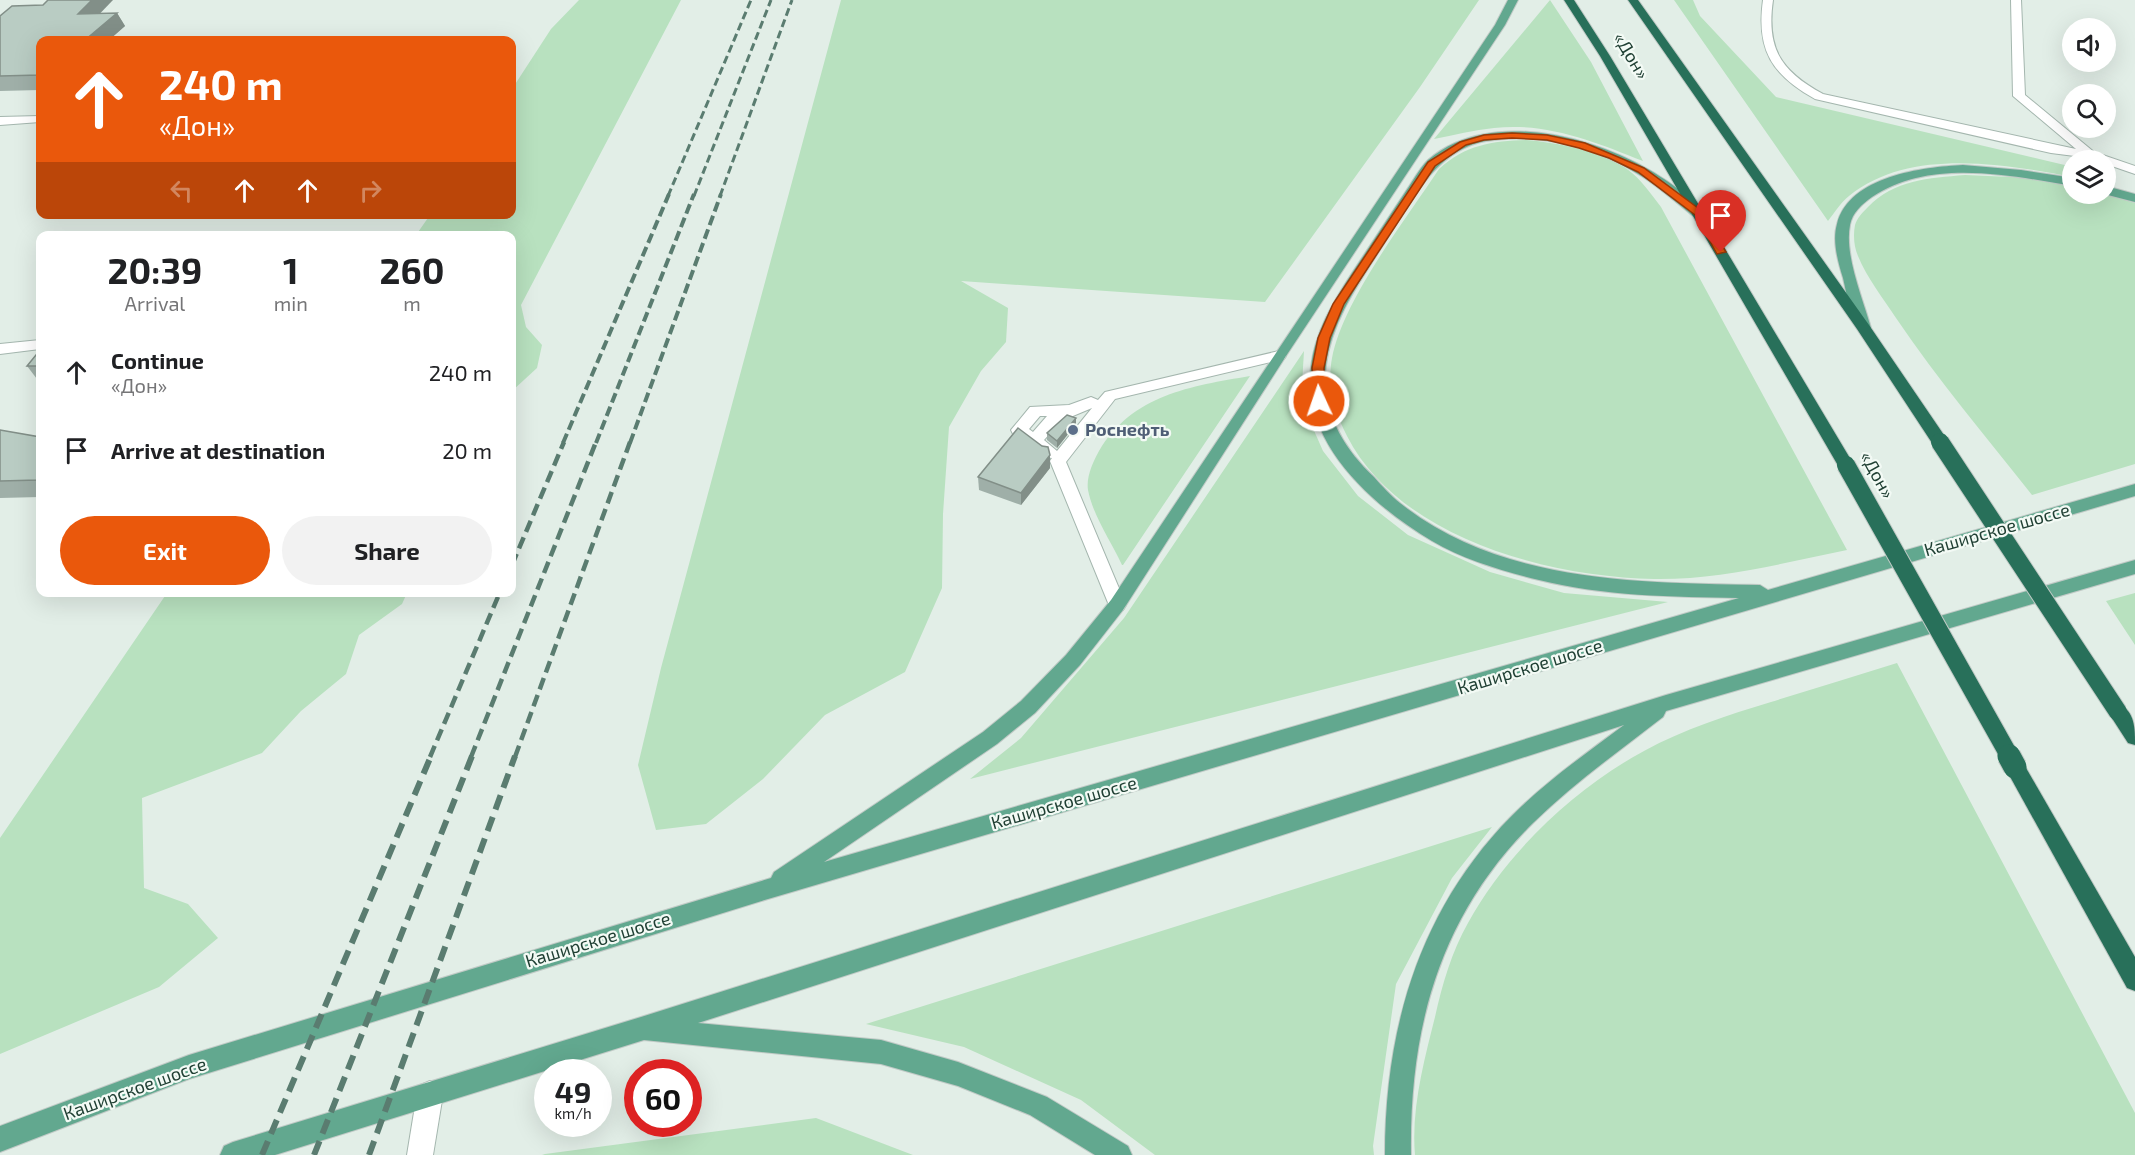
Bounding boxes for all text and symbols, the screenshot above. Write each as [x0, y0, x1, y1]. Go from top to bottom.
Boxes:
map controls [2062, 18, 2116, 204]
button: sound [2062, 18, 2116, 72]
street label: «Дон» [1609, 28, 1654, 83]
text: 240 m [159, 58, 283, 108]
icon: ahead [60, 60, 138, 138]
button: search [2062, 84, 2116, 138]
text: «Дон» [159, 109, 235, 141]
button: layers [2062, 150, 2116, 204]
icon: left [165, 174, 198, 207]
icon: ahead [228, 174, 261, 207]
icon: ahead [291, 174, 324, 207]
icon: right [354, 174, 387, 207]
pin [1695, 190, 1746, 252]
icon: arrive [1704, 199, 1737, 232]
text: 20:39 [108, 248, 202, 291]
text: 1 [283, 248, 299, 291]
text: 260 [379, 248, 444, 291]
text: Arrival [124, 291, 185, 315]
text: min [274, 291, 308, 315]
text: m [403, 291, 421, 315]
text: Continue [111, 347, 204, 373]
icon: ahead [60, 356, 93, 389]
text: 240 m [429, 359, 492, 385]
position arrow [1287, 369, 1351, 433]
text: «Дон» [111, 373, 167, 397]
place label: Роснефть [1085, 418, 1170, 440]
marker: Роснефть [1066, 423, 1080, 437]
icon: arrive [60, 434, 93, 467]
text: Arrive at destination [111, 437, 325, 463]
text: 20 m [442, 437, 492, 463]
street label: «Дон» [1856, 447, 1900, 502]
street label: Каширское шоссе [1921, 498, 2072, 560]
button: Exit [60, 516, 270, 585]
button: Share [282, 516, 492, 585]
street label: Каширское шоссе [1454, 633, 1605, 699]
street label: Каширское шоссе [988, 771, 1139, 833]
street label: Каширское шоссе [522, 906, 673, 972]
street label: Каширское шоссе [60, 1052, 209, 1124]
speed limit sign: 60 [624, 1059, 702, 1137]
text: 49 [555, 1073, 591, 1109]
text: km/h [554, 1104, 592, 1122]

